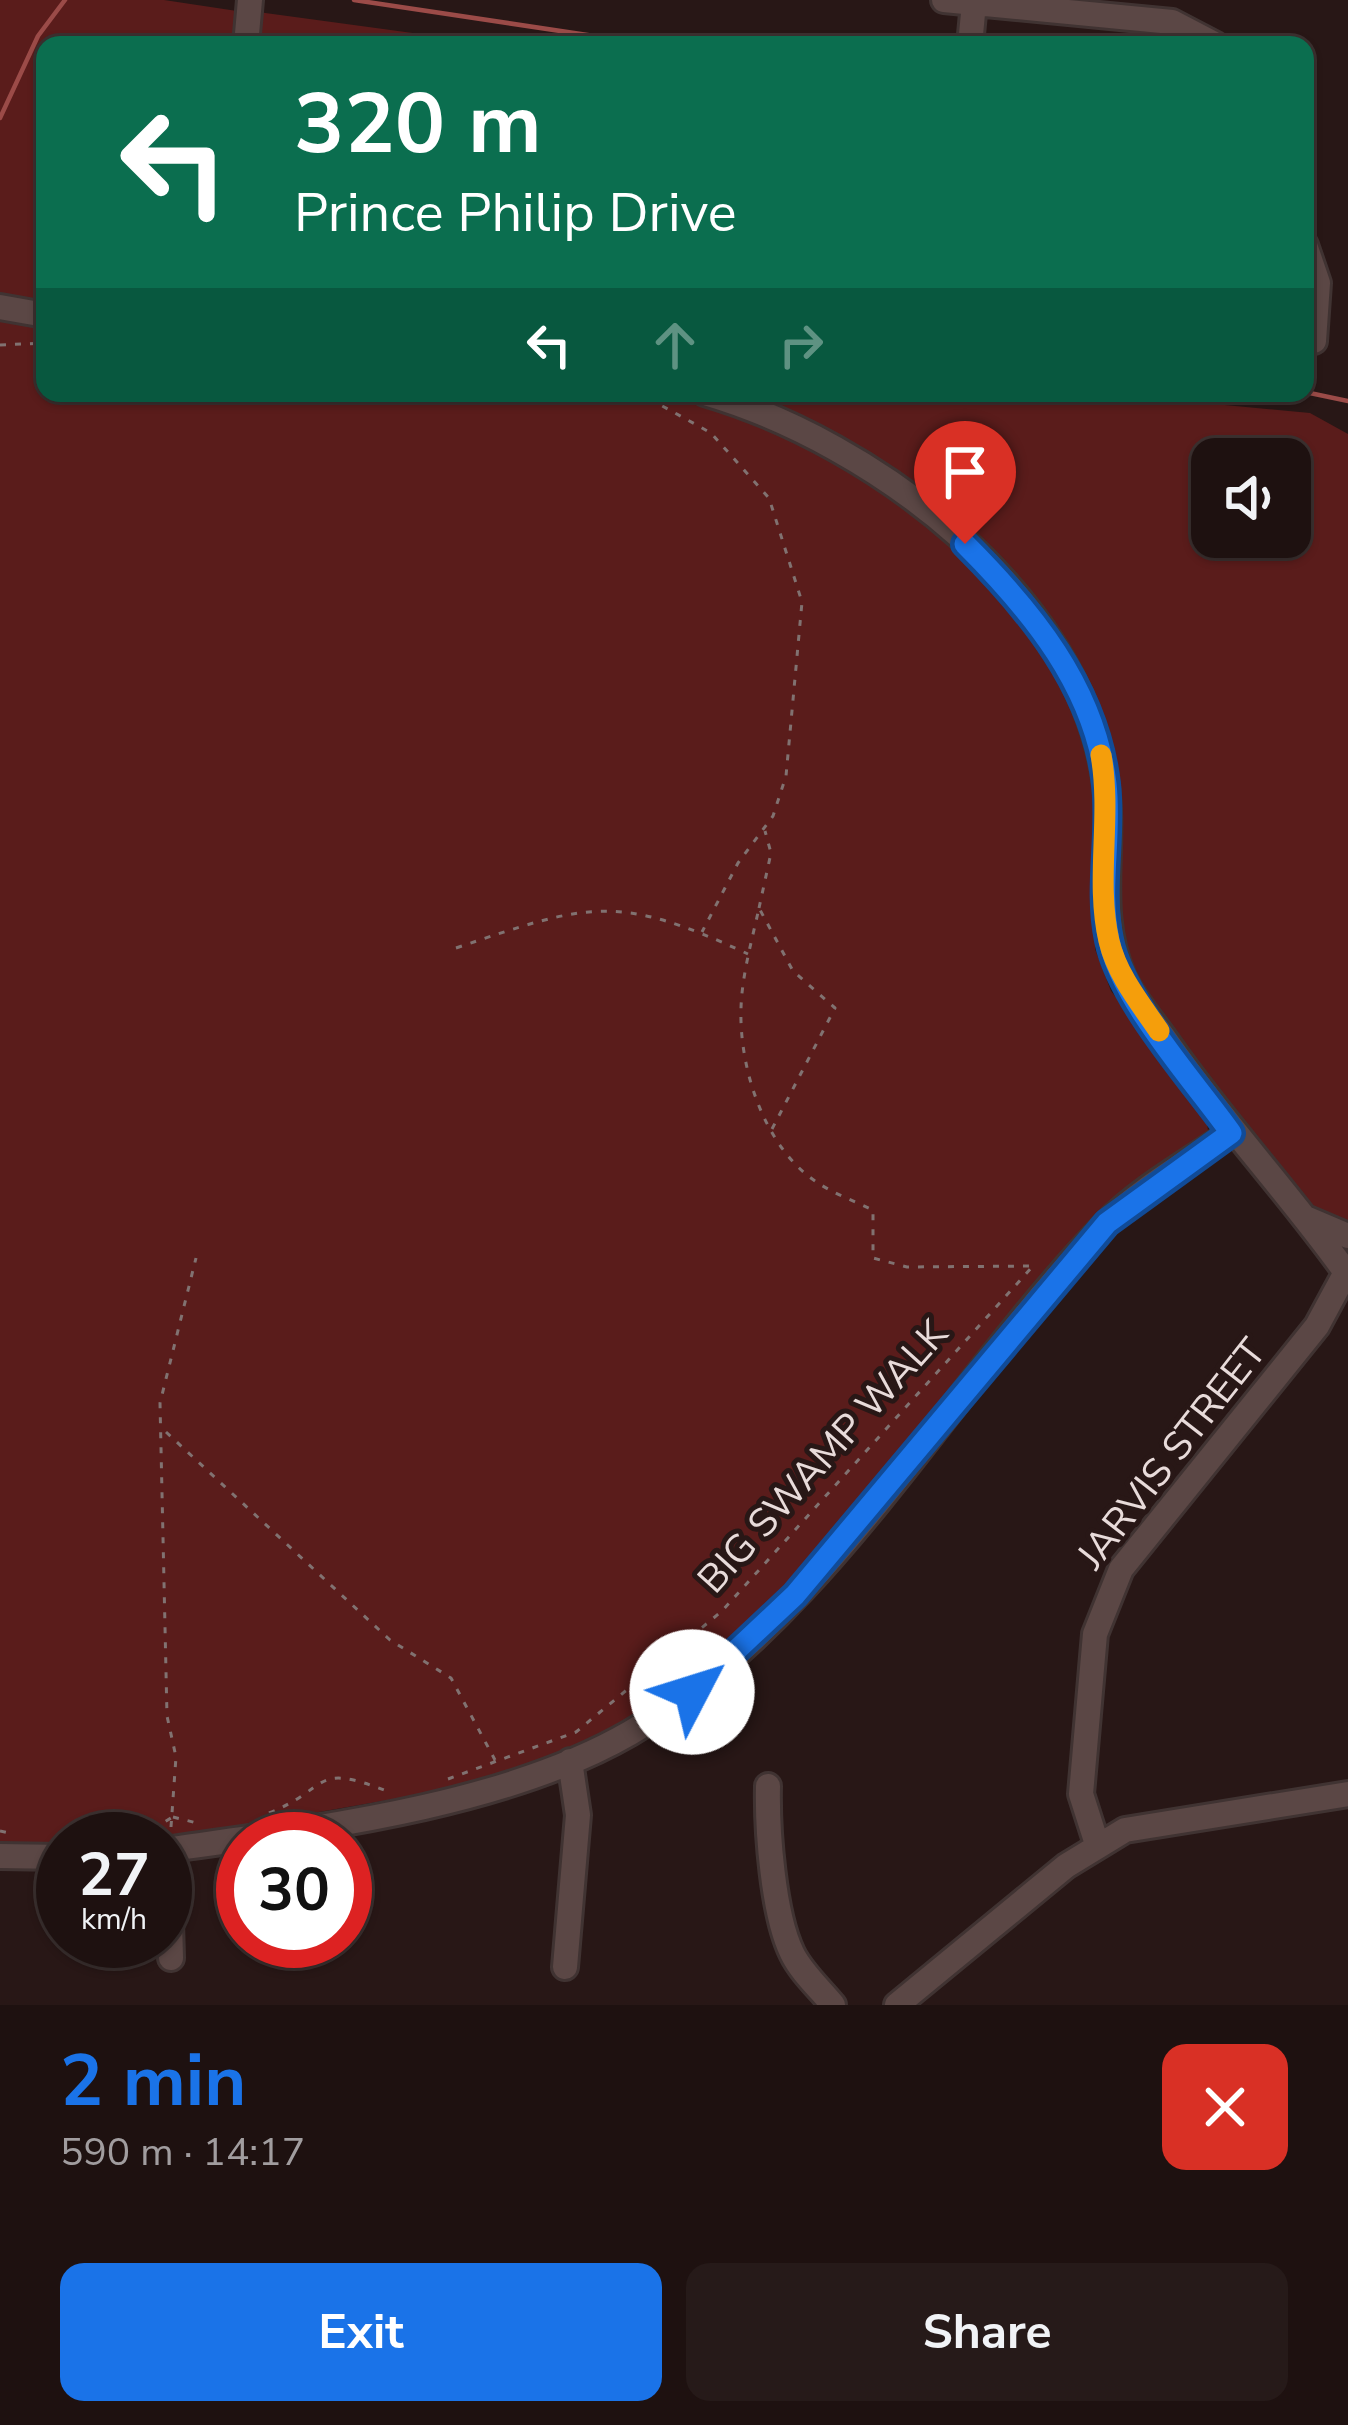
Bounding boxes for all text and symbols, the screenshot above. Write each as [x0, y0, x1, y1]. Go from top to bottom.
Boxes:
text: 320 m [294, 67, 542, 182]
icon: left [96, 84, 252, 240]
text: Prince Philip Drive [294, 176, 737, 250]
icon: left [516, 312, 582, 378]
icon: ahead [642, 312, 708, 378]
icon: right [768, 312, 834, 378]
pin [914, 421, 1016, 544]
map controls [1191, 438, 1311, 558]
button: sound [1191, 438, 1311, 558]
icon: arrive [932, 439, 998, 505]
street label: BIG SWAMP WALK [686, 1309, 960, 1605]
street label: JARVIS STREET [1065, 1327, 1279, 1581]
position arrow [629, 1629, 755, 1755]
speed limit sign: 30 [216, 1812, 372, 1968]
text: 27 [78, 1834, 150, 1916]
text: km/h [81, 1899, 147, 1940]
text: 2 min [60, 2032, 246, 2130]
button: close [1162, 2044, 1288, 2170]
text: 590 m · 14:17 [60, 2126, 305, 2179]
button: Exit [60, 2263, 662, 2401]
button: Share [686, 2263, 1288, 2401]

